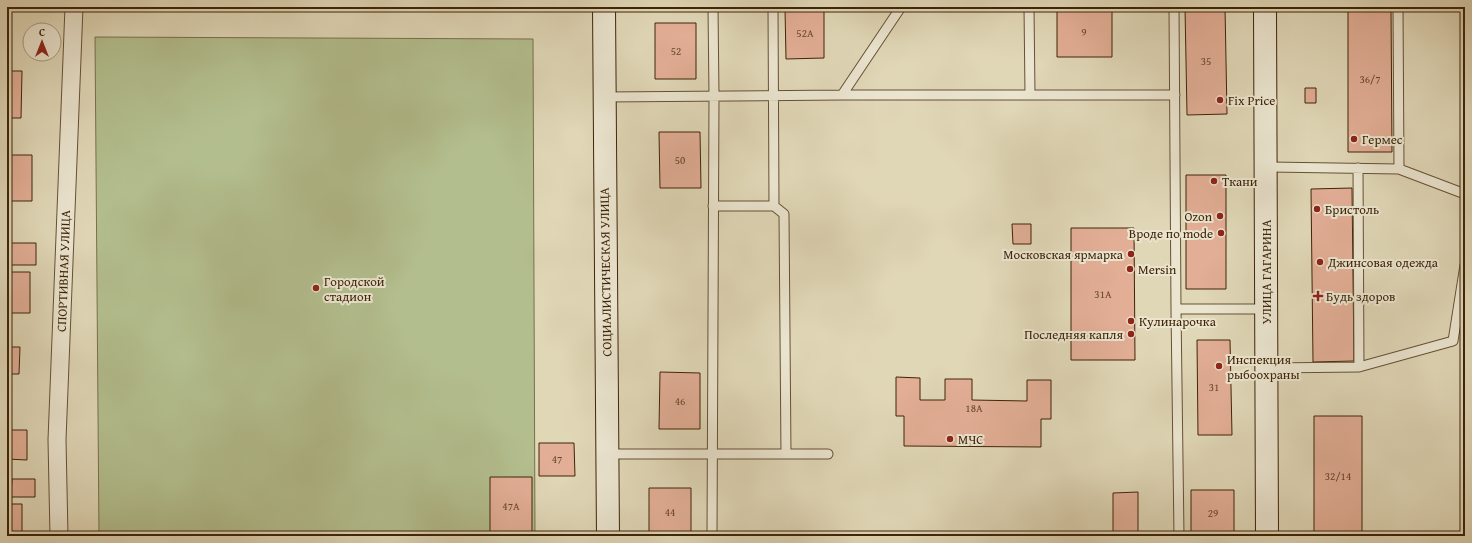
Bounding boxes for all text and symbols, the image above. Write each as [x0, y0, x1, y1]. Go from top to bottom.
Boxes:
north arrow [22, 22, 62, 62]
text: С [39, 24, 45, 40]
house number: 9 [1081, 24, 1087, 40]
house number: 52А [796, 25, 814, 41]
house number: 52 [671, 43, 681, 59]
house number: 35 [1201, 53, 1211, 69]
house number: 36/7 [1359, 71, 1381, 87]
place label: Fix Price [1228, 91, 1275, 110]
marker: Fix Price [1215, 95, 1225, 105]
place label: Гермес [1362, 130, 1403, 149]
marker: Гермес [1349, 134, 1359, 144]
house number: 50 [675, 152, 685, 168]
place label: Ткани [1222, 172, 1258, 191]
marker: Ткани [1209, 176, 1219, 186]
street label: СОЦИАЛИСТИЧЕСКАЯ УЛИЦА [595, 187, 616, 357]
place label: Бристоль [1325, 200, 1379, 219]
marker: Бристоль [1312, 204, 1322, 214]
place label: Ozon [1184, 207, 1213, 226]
street label: СПОРТИВНАЯ УЛИЦА [52, 210, 75, 332]
marker: Ozon [1215, 211, 1225, 221]
street label: УЛИЦА ГАГАРИНА [1257, 220, 1276, 324]
place label: Вроде по mode [1129, 224, 1213, 243]
marker: Вроде по mode [1216, 228, 1226, 238]
place label: Московская ярмарка [1003, 245, 1124, 264]
marker: Московская ярмарка [1126, 249, 1136, 259]
place label: Джинсовая одежда [1327, 253, 1439, 272]
marker: Джинсовая одежда [1315, 257, 1325, 267]
place label: Mersin [1138, 260, 1177, 279]
marker: Mersin [1125, 264, 1135, 274]
place label: Городской стадион [324, 272, 385, 306]
marker: Городской стадион [311, 283, 321, 293]
house number: 31А [1094, 286, 1112, 302]
place label: Будь здоров [1326, 287, 1395, 306]
marker: Будь здоров [1313, 291, 1323, 301]
place label: Кулинарочка [1139, 312, 1217, 331]
marker: Кулинарочка [1126, 316, 1136, 326]
place label: Последняя капля [1024, 325, 1123, 344]
marker: Последняя капля [1126, 329, 1136, 339]
place label: Инспекция рыбоохраны [1227, 350, 1300, 384]
marker: Инспекция рыбоохраны [1214, 361, 1224, 371]
house number: 31 [1209, 379, 1219, 395]
house number: 46 [675, 393, 685, 409]
house number: 18А [965, 400, 983, 416]
place label: МЧС [958, 430, 983, 449]
marker: МЧС [945, 434, 955, 444]
house number: 47 [552, 451, 562, 467]
house number: 32/14 [1325, 468, 1351, 484]
house number: 47А [502, 498, 520, 514]
house number: 44 [665, 504, 675, 520]
house number: 29 [1208, 505, 1218, 521]

